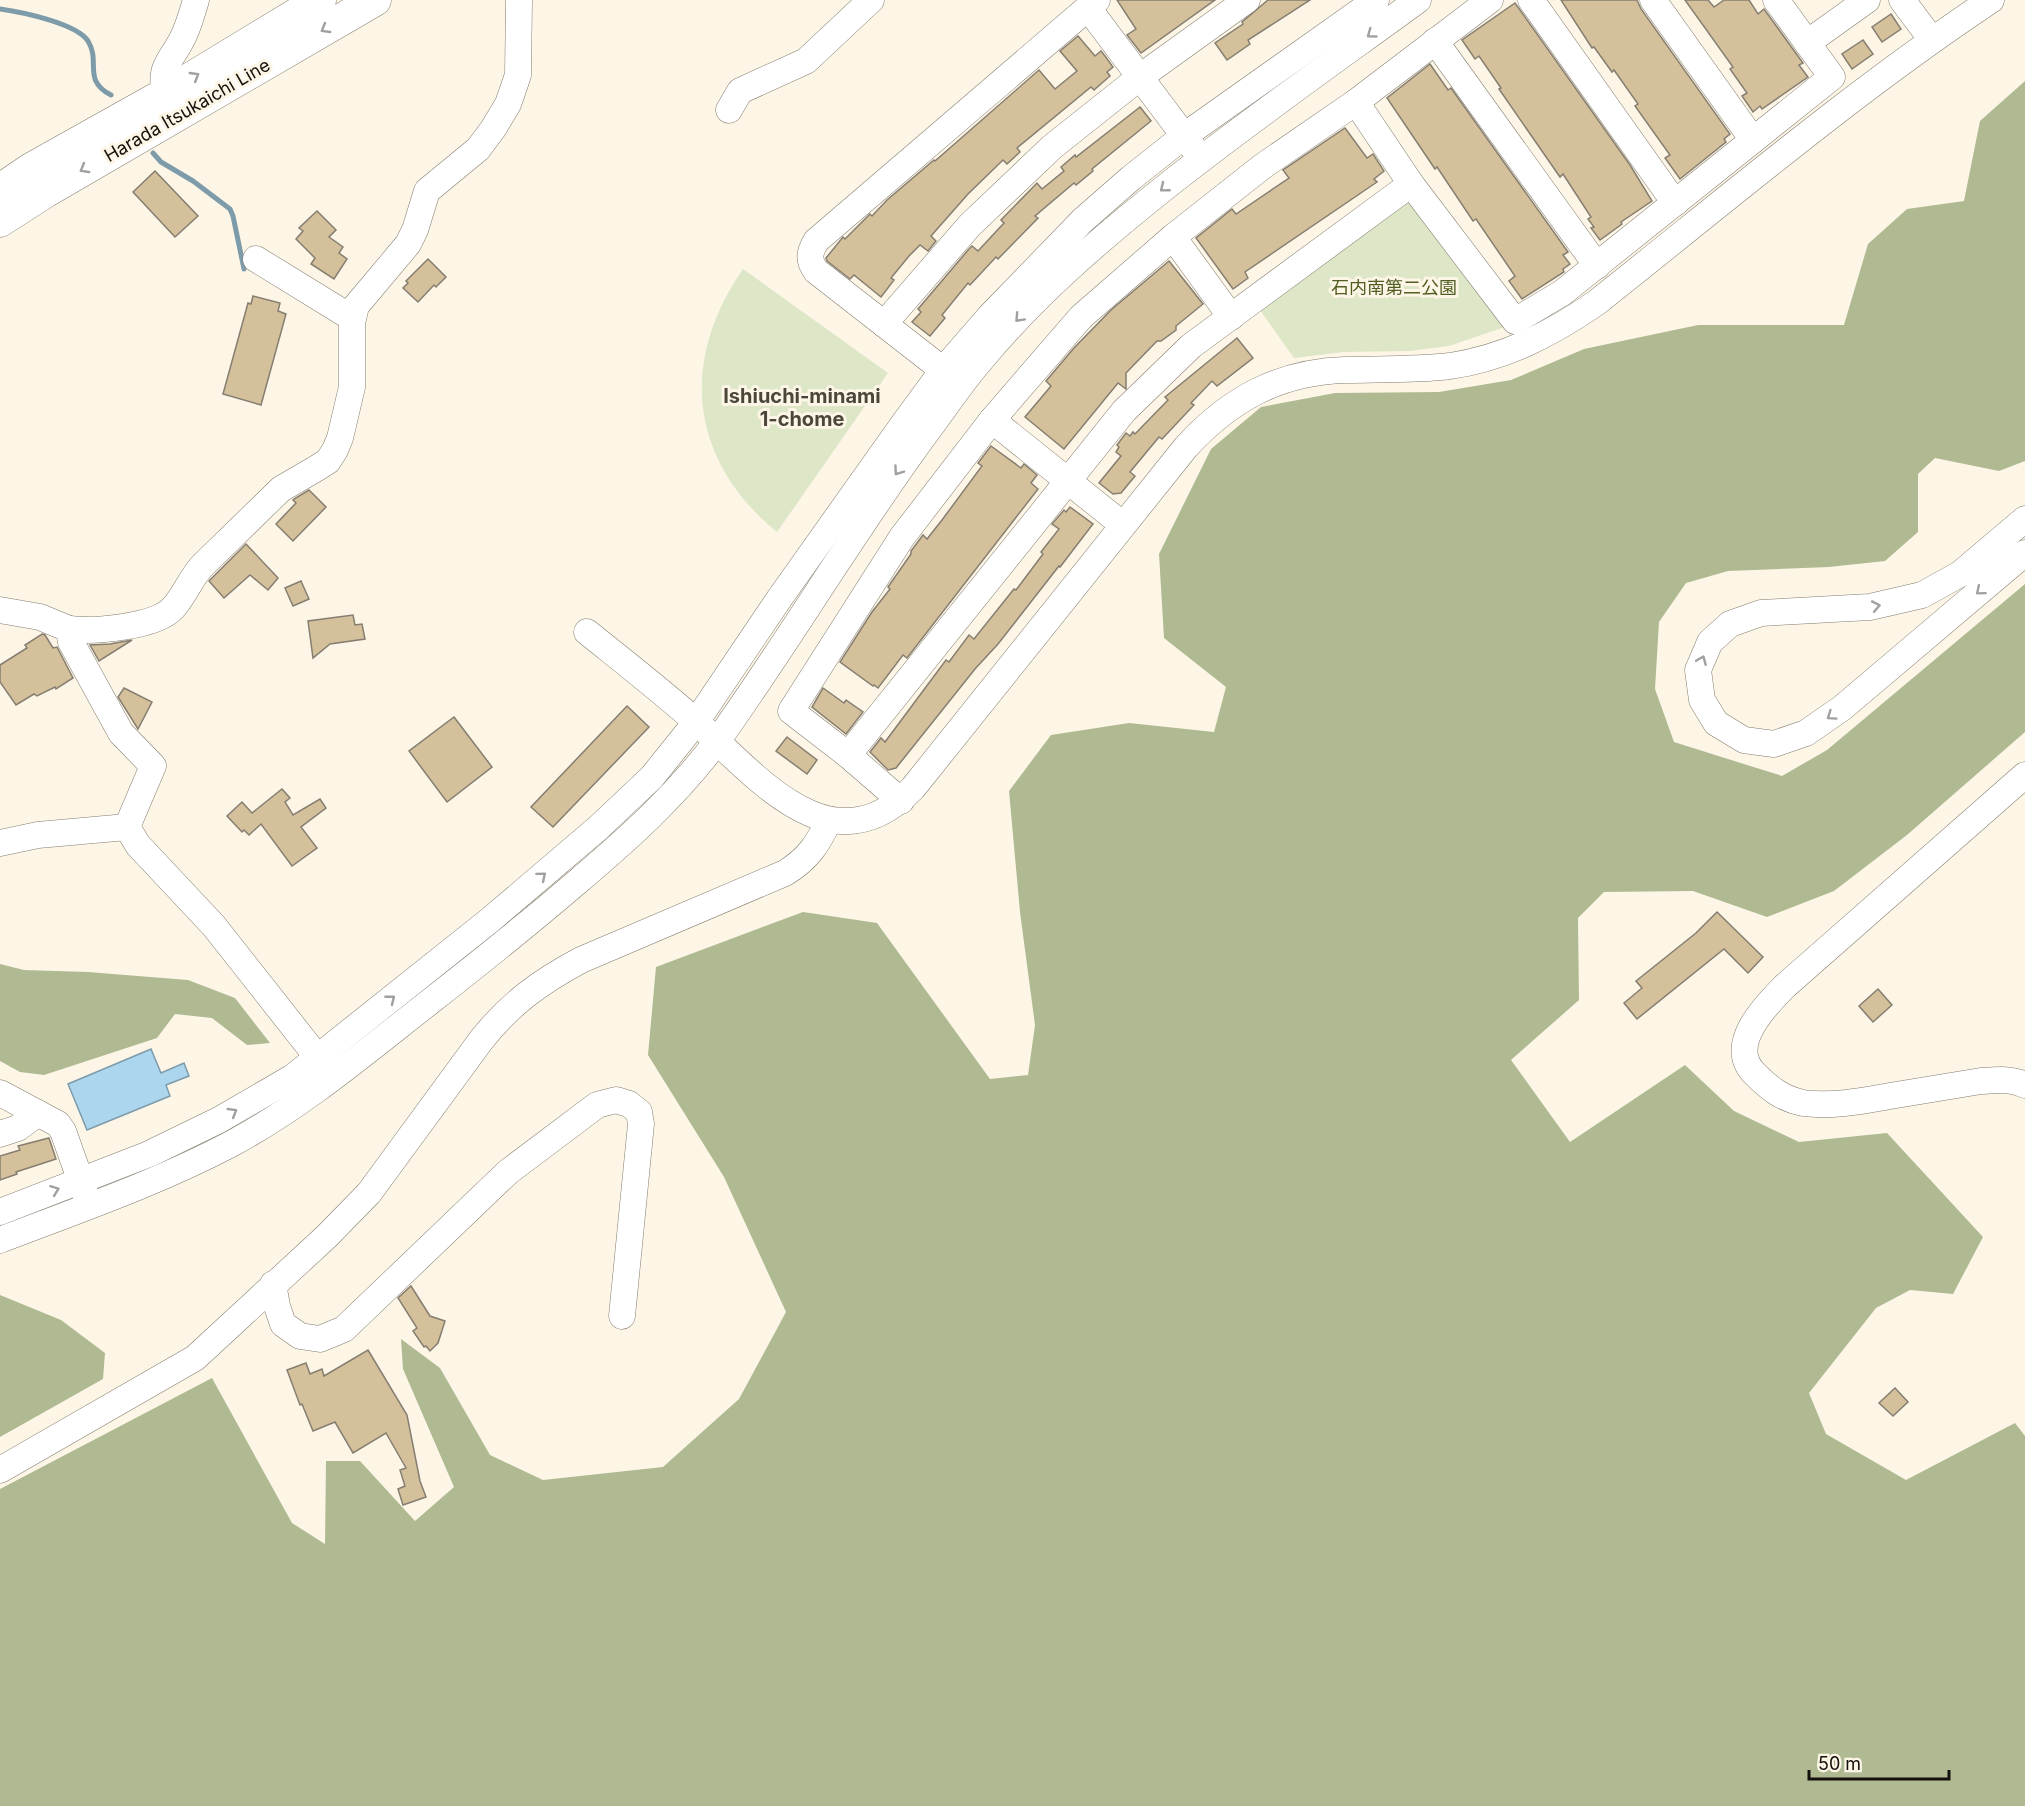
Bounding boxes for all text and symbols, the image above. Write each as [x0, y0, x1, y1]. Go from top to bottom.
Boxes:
one-way arrow [321, 22, 331, 34]
one-way arrow [1366, 27, 1377, 38]
street label: Harada Itsukaichi Line [100, 54, 274, 166]
one-way arrow [189, 71, 199, 83]
one-way arrow [79, 162, 90, 174]
one-way arrow [1160, 181, 1171, 192]
park label: 石内南第二公園 [1331, 277, 1457, 298]
one-way arrow [1015, 311, 1026, 322]
district label: Ishiuchi-minami 1-chome [723, 384, 881, 431]
one-way arrow [894, 464, 905, 475]
one-way arrow [1976, 584, 1987, 595]
one-way arrow [1871, 600, 1881, 613]
one-way arrow [1695, 656, 1707, 667]
one-way arrow [1826, 709, 1837, 720]
one-way arrow [535, 872, 546, 883]
one-way arrow [385, 996, 396, 1007]
one-way arrow [227, 1108, 237, 1119]
one-way arrow [48, 1185, 59, 1197]
scale bar [1809, 1743, 1948, 1781]
text: 50 m [1818, 1753, 1861, 1774]

